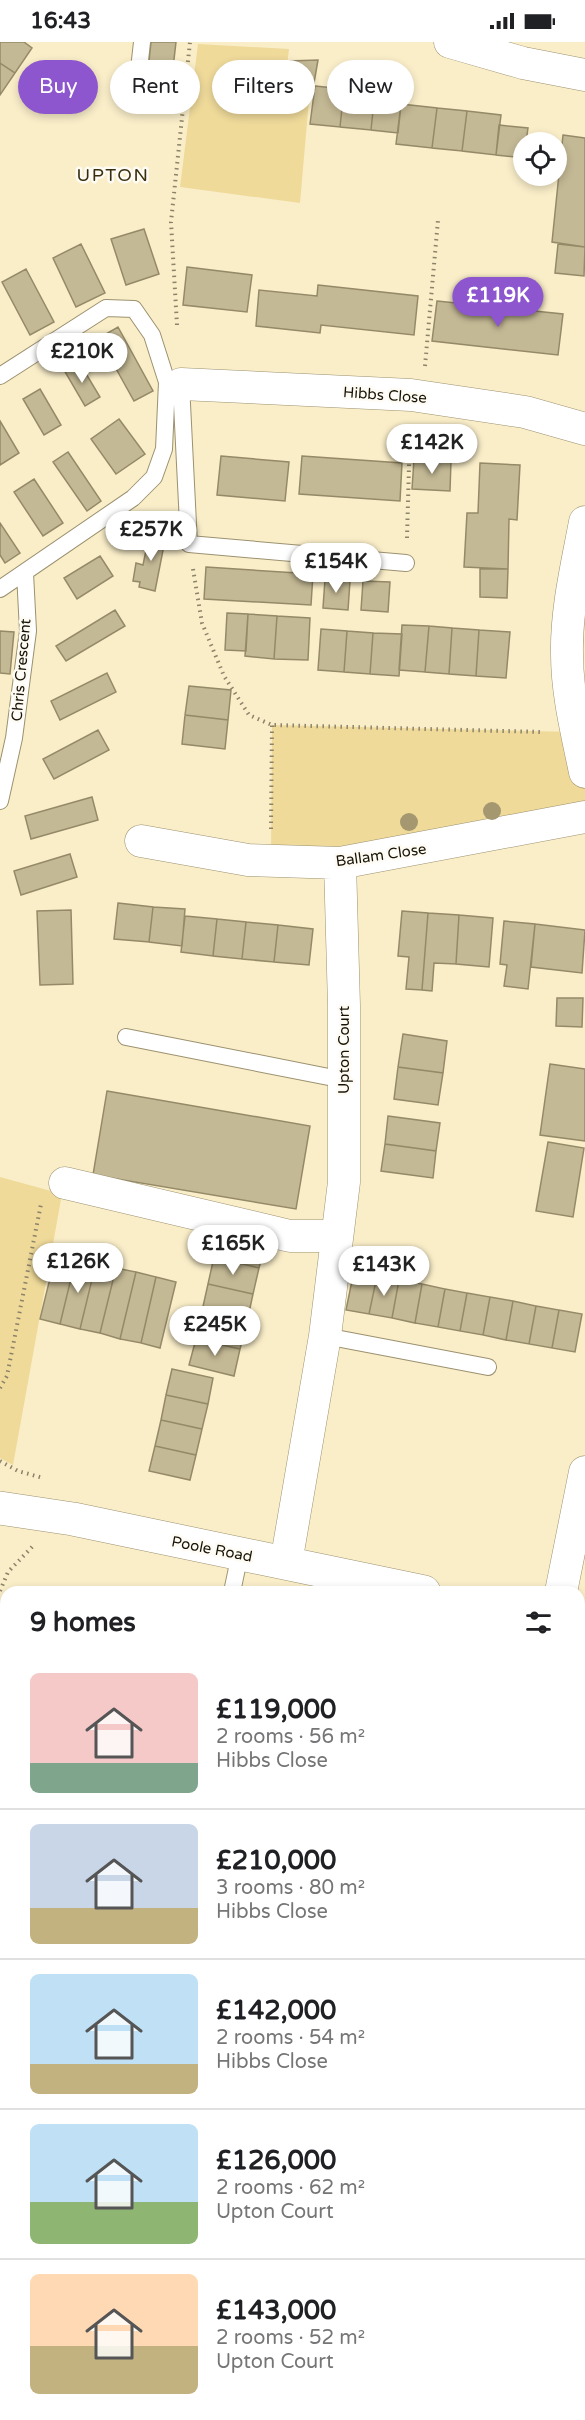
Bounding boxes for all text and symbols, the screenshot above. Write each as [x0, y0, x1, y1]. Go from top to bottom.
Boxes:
text: 16:43 [30, 8, 91, 34]
chip: Buy [18, 60, 98, 114]
chip: Rent [110, 60, 200, 114]
chip: Filters [212, 60, 315, 114]
chip: New [327, 60, 414, 114]
map controls [513, 132, 567, 186]
button: locate [513, 132, 567, 186]
district label: UPTON [77, 164, 149, 186]
pin: £119K [456, 277, 540, 328]
text: £119K [466, 284, 530, 308]
pin: £210K [40, 333, 124, 384]
text: £210K [50, 340, 114, 364]
street label: Hibbs Close [343, 383, 427, 407]
pin: £142K [390, 424, 474, 475]
text: £142K [400, 431, 464, 455]
pin: £257K [109, 511, 193, 562]
text: £257K [119, 518, 183, 542]
pin: £154K [294, 543, 378, 594]
text: £154K [304, 550, 368, 574]
street label: Chris Crescent [8, 618, 34, 722]
street label: Ballam Close [335, 840, 427, 870]
street label: Upton Court [335, 1006, 353, 1094]
pin: £165K [191, 1225, 275, 1276]
text: £165K [201, 1232, 265, 1256]
pin: £126K [36, 1243, 120, 1294]
pin: £143K [342, 1246, 426, 1297]
text: £126K [46, 1250, 110, 1274]
text: £143K [352, 1253, 416, 1277]
pin: £245K [173, 1306, 257, 1357]
text: £245K [183, 1313, 247, 1337]
street label: Poole Road [170, 1532, 254, 1566]
icon: filters [522, 1606, 555, 1639]
text: 9 homes [30, 1607, 136, 1638]
text: £119,000 [216, 1694, 336, 1725]
icon: home [78, 1697, 150, 1769]
text: 2 rooms · 56 m² [216, 1725, 365, 1749]
text: Hibbs Close [216, 1749, 328, 1773]
text: £210,000 [216, 1845, 336, 1876]
icon: home [78, 1848, 150, 1920]
text: 3 rooms · 80 m² [216, 1876, 365, 1900]
text: Hibbs Close [216, 1900, 328, 1924]
text: £142,000 [216, 1995, 336, 2026]
icon: home [78, 1998, 150, 2070]
text: 2 rooms · 54 m² [216, 2026, 365, 2050]
text: Hibbs Close [216, 2050, 328, 2074]
text: £126,000 [216, 2145, 336, 2176]
icon: home [78, 2148, 150, 2220]
text: 2 rooms · 62 m² [216, 2176, 365, 2200]
text: Upton Court [216, 2200, 334, 2224]
text: £143,000 [216, 2295, 336, 2326]
icon: home [78, 2298, 150, 2370]
text: 2 rooms · 52 m² [216, 2326, 365, 2350]
text: Upton Court [216, 2350, 334, 2374]

